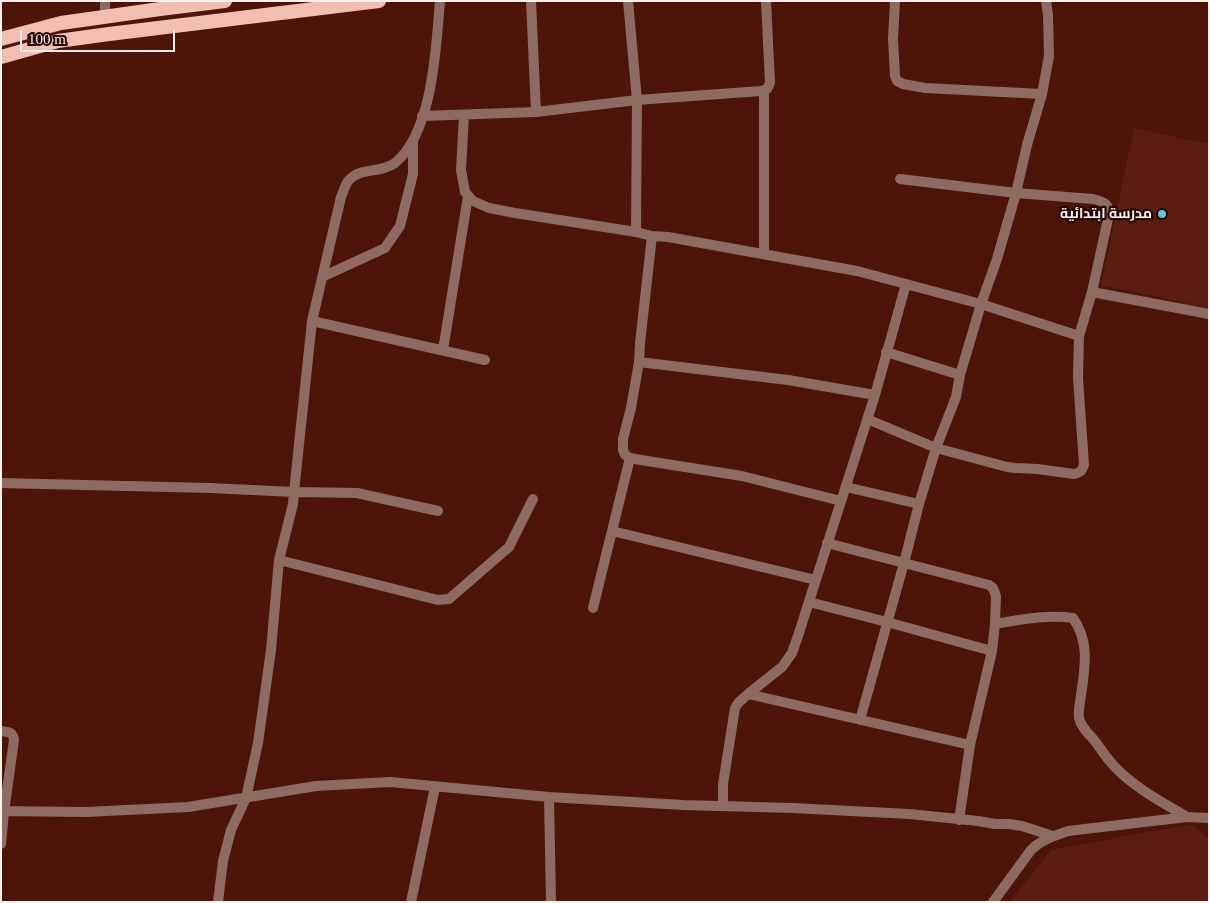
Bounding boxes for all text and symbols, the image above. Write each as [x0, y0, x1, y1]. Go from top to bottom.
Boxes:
scale bar [22, 20, 178, 52]
text: 100 m [28, 31, 66, 47]
place label: مدرسة ابتدائية [1060, 206, 1152, 222]
marker: مدرسة ابتدائية [1156, 208, 1168, 220]

